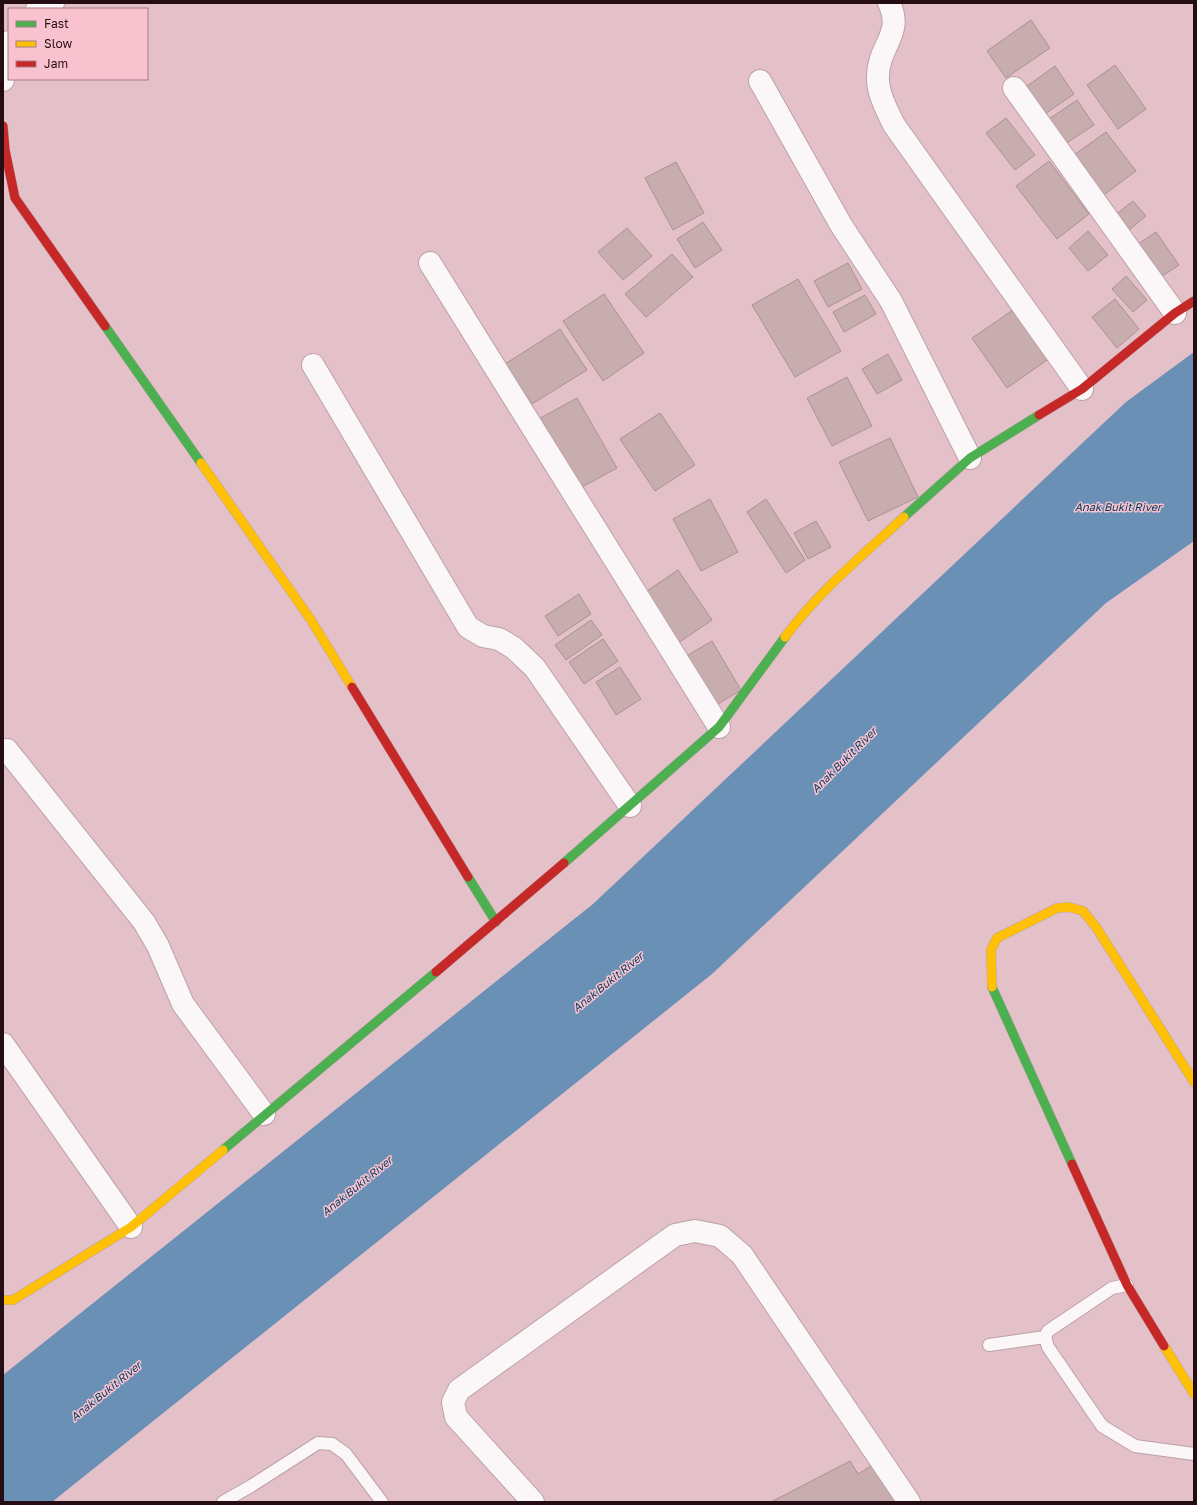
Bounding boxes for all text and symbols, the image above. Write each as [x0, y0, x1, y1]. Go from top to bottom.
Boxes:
legend [8, 8, 148, 80]
text: Fast [44, 16, 69, 31]
text: Slow [44, 36, 72, 51]
text: Jam [44, 56, 68, 71]
water label: Anak Bukit River [1075, 500, 1163, 513]
water label: Anak Bukit River [808, 723, 880, 795]
water label: Anak Bukit River [570, 948, 647, 1014]
water label: Anak Bukit River [319, 1152, 396, 1218]
water label: Anak Bukit River [68, 1357, 145, 1423]

